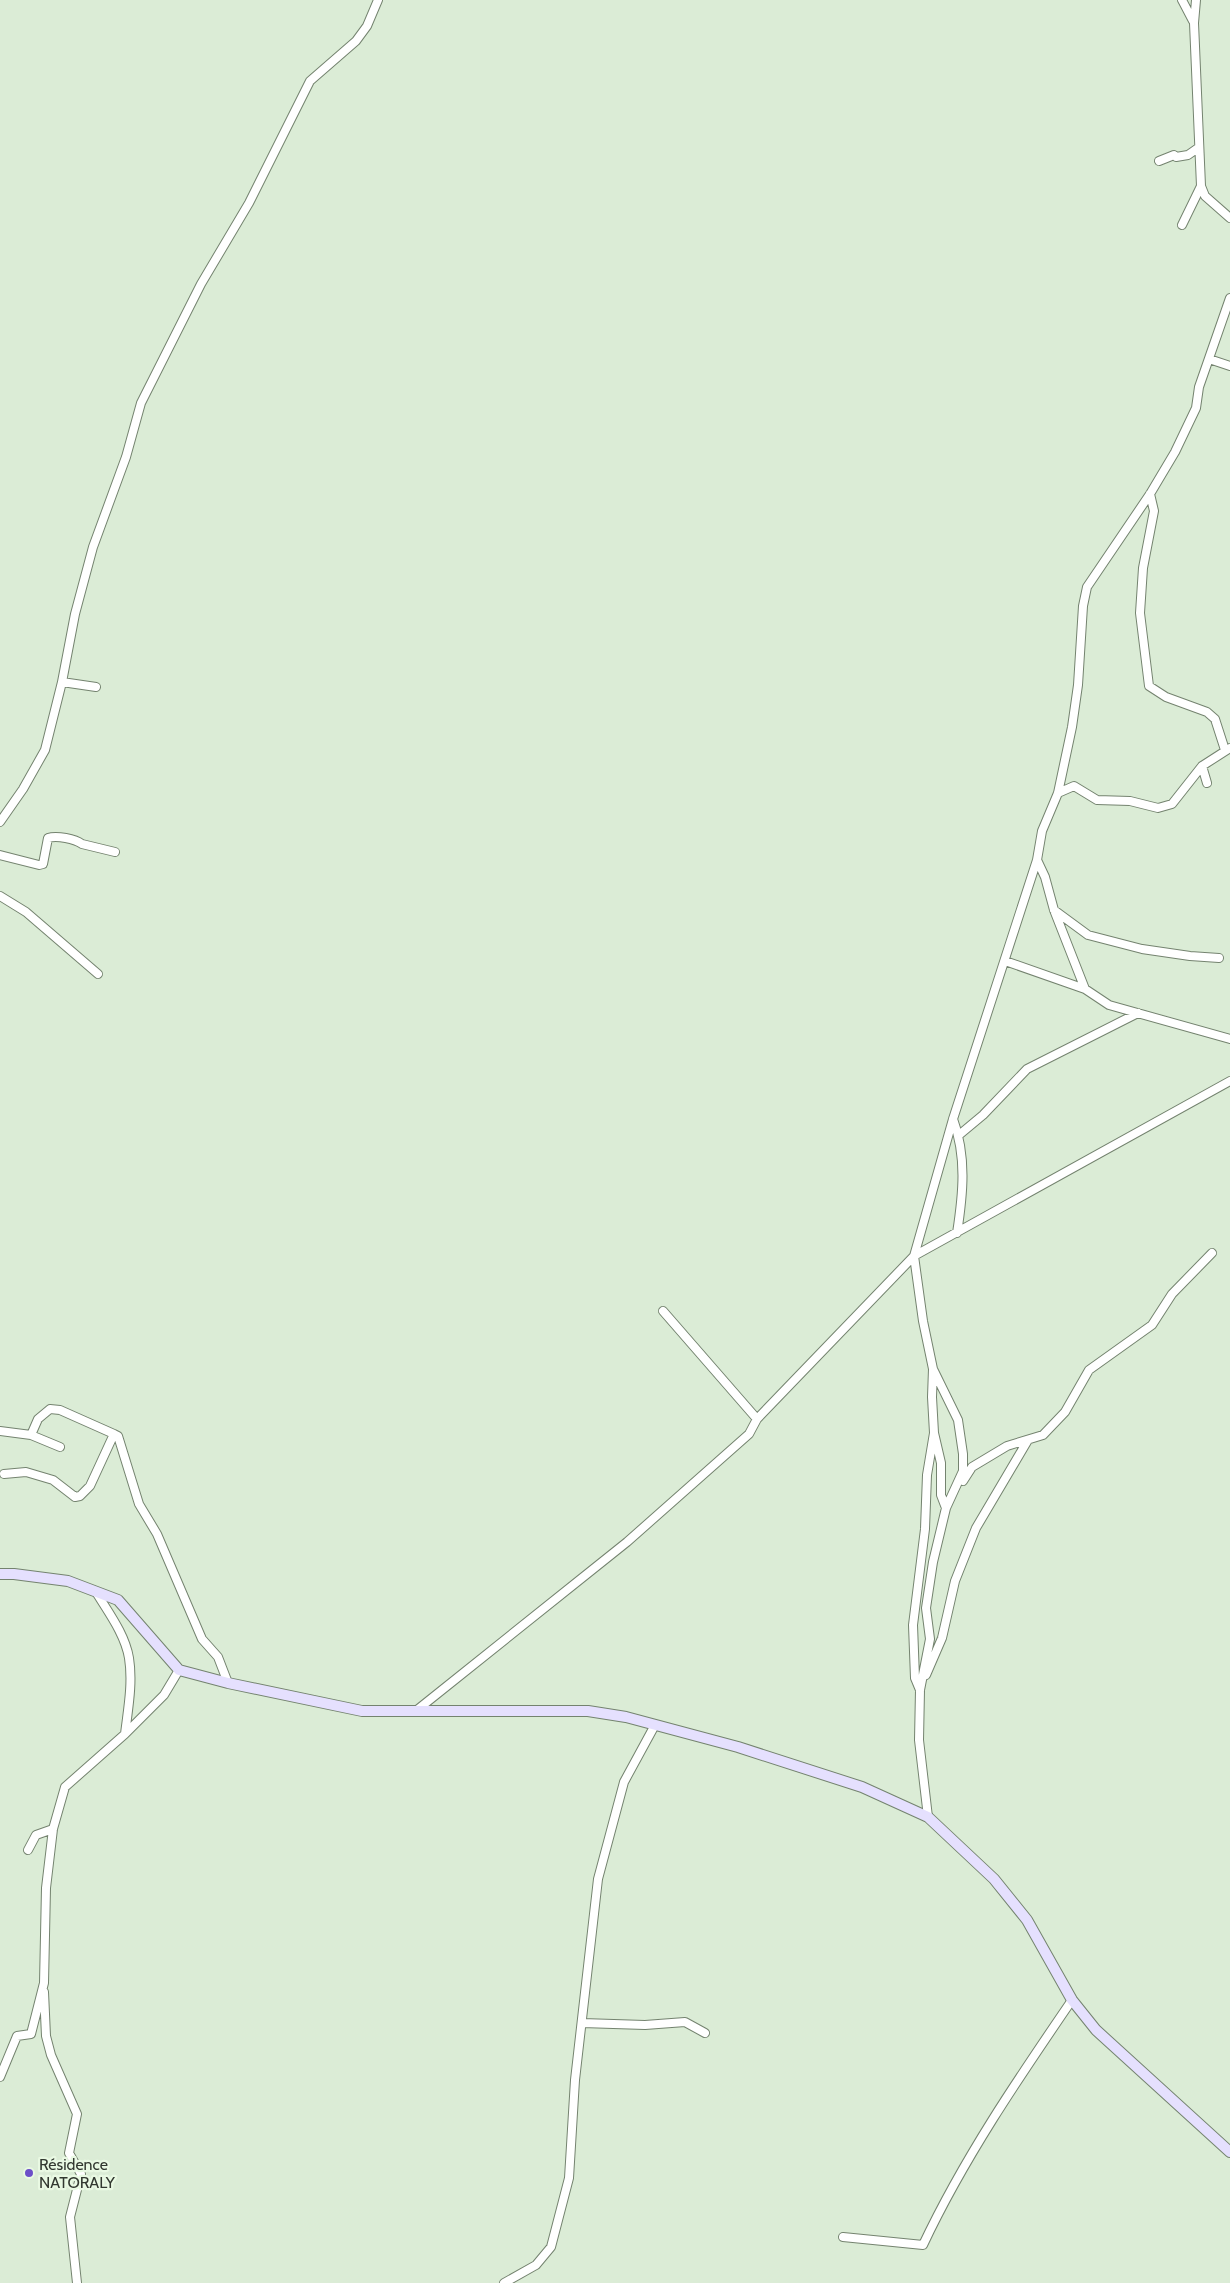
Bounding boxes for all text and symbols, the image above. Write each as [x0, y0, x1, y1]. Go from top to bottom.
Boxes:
place label: Résidence NATORALY [39, 2155, 116, 2192]
marker: Résidence NATORALY [23, 2167, 35, 2179]

